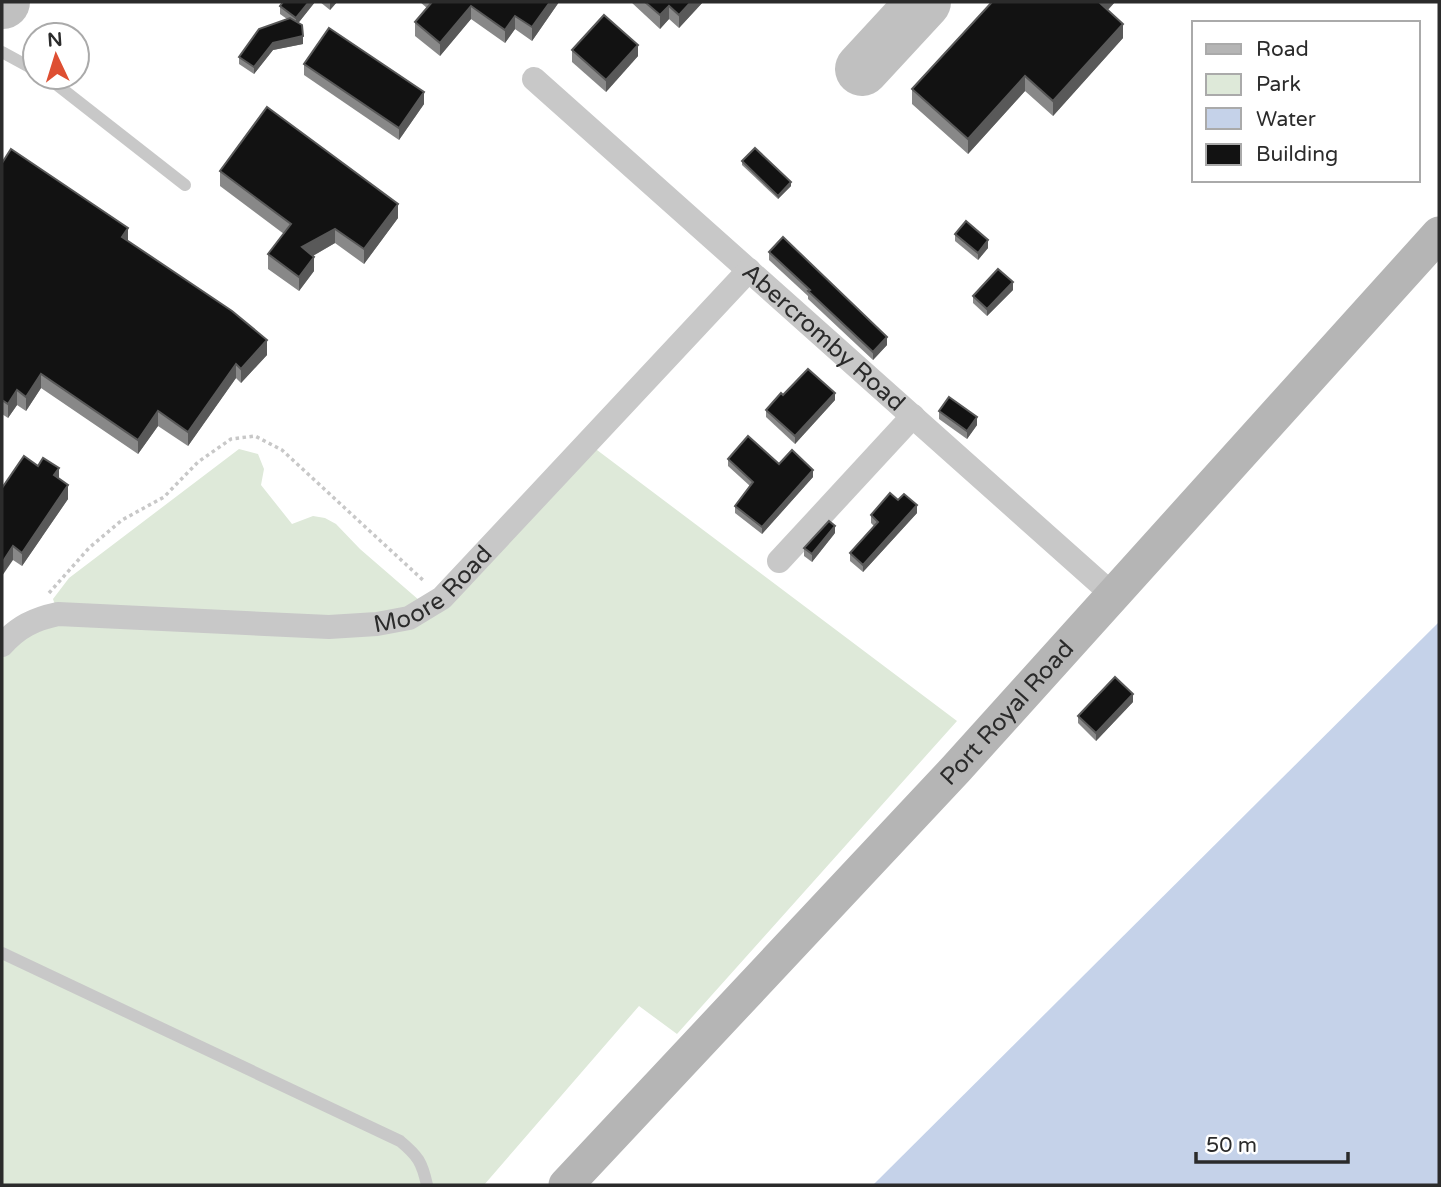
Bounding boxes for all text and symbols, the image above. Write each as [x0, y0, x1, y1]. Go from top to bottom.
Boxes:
north arrow [21, 21, 91, 91]
legend [1192, 21, 1420, 182]
text: N [47, 29, 63, 52]
text: Road [1256, 37, 1309, 62]
text: Park [1256, 72, 1301, 97]
text: Water [1256, 107, 1316, 132]
text: Building [1256, 142, 1338, 167]
street label: Abercromby Road [736, 257, 911, 418]
street label: Moore Road [371, 540, 499, 639]
street label: Port Royal Road [934, 635, 1080, 792]
scale bar [1196, 1120, 1348, 1164]
text: 50 m [1206, 1133, 1257, 1158]

